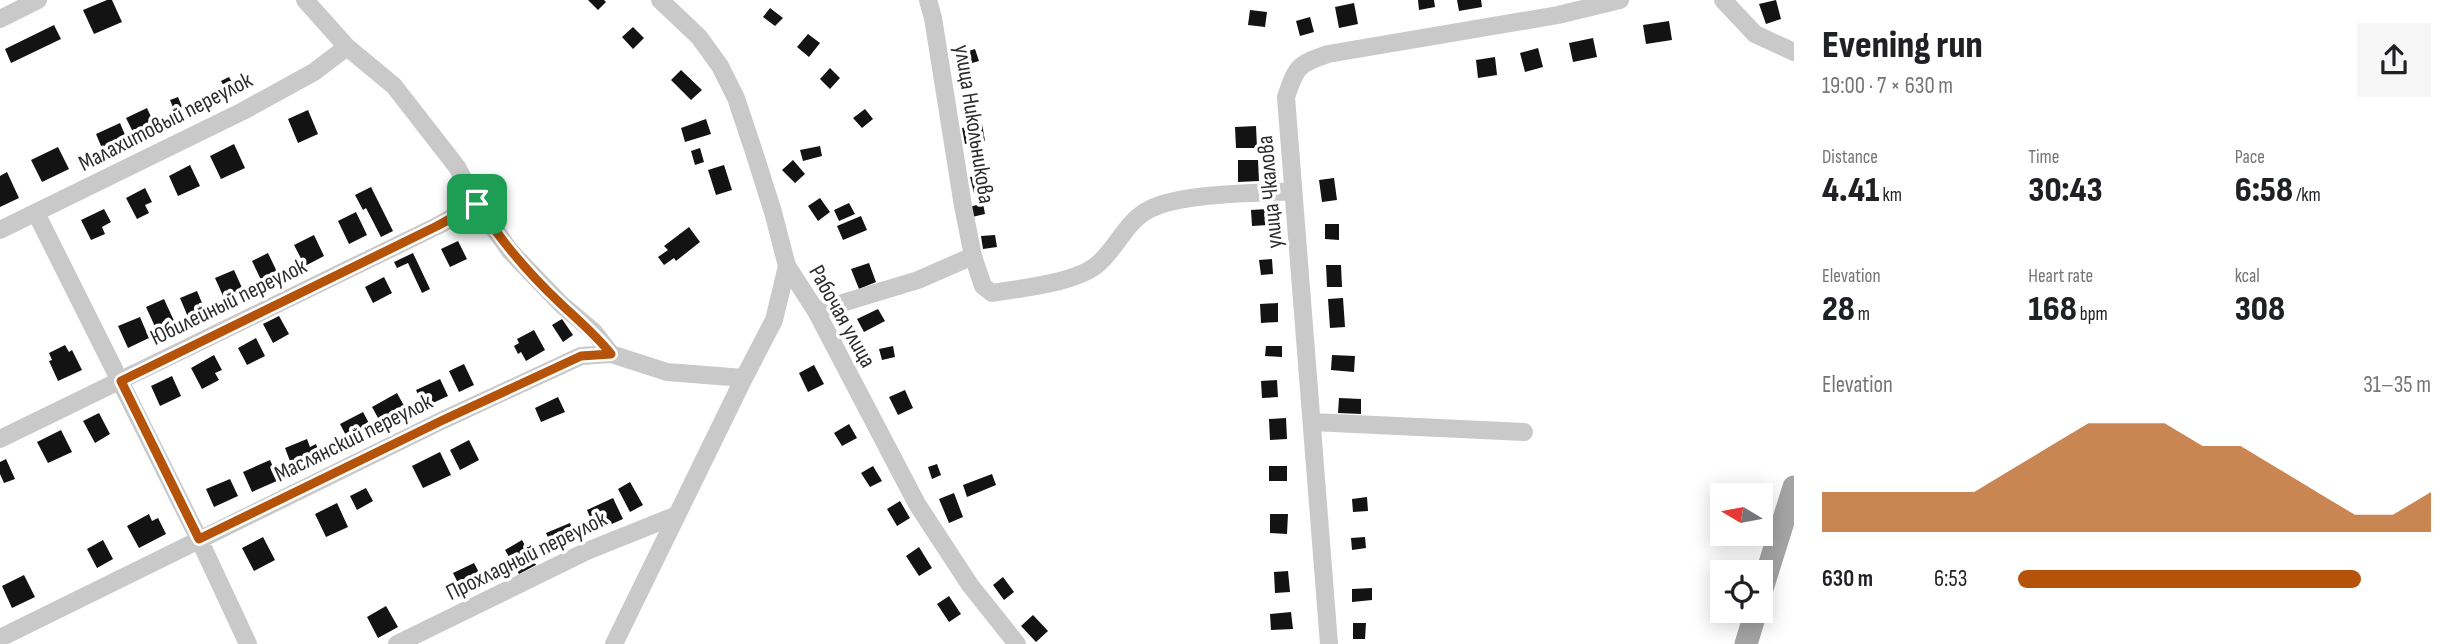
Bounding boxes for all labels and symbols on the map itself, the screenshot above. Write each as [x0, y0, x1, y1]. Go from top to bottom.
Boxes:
street label: улица Никольникова [948, 43, 1000, 206]
street label: Малахитовый переулок [74, 66, 257, 178]
street label: улица Чкалова [1251, 134, 1289, 250]
pin [447, 174, 507, 234]
street label: Юбилейный переулок [146, 252, 311, 352]
street label: Рабочая улица [802, 260, 882, 373]
street label: Маслянский переулок [270, 387, 437, 488]
north arrow [1710, 483, 1773, 546]
street label: Прохладный переулок [442, 505, 612, 607]

